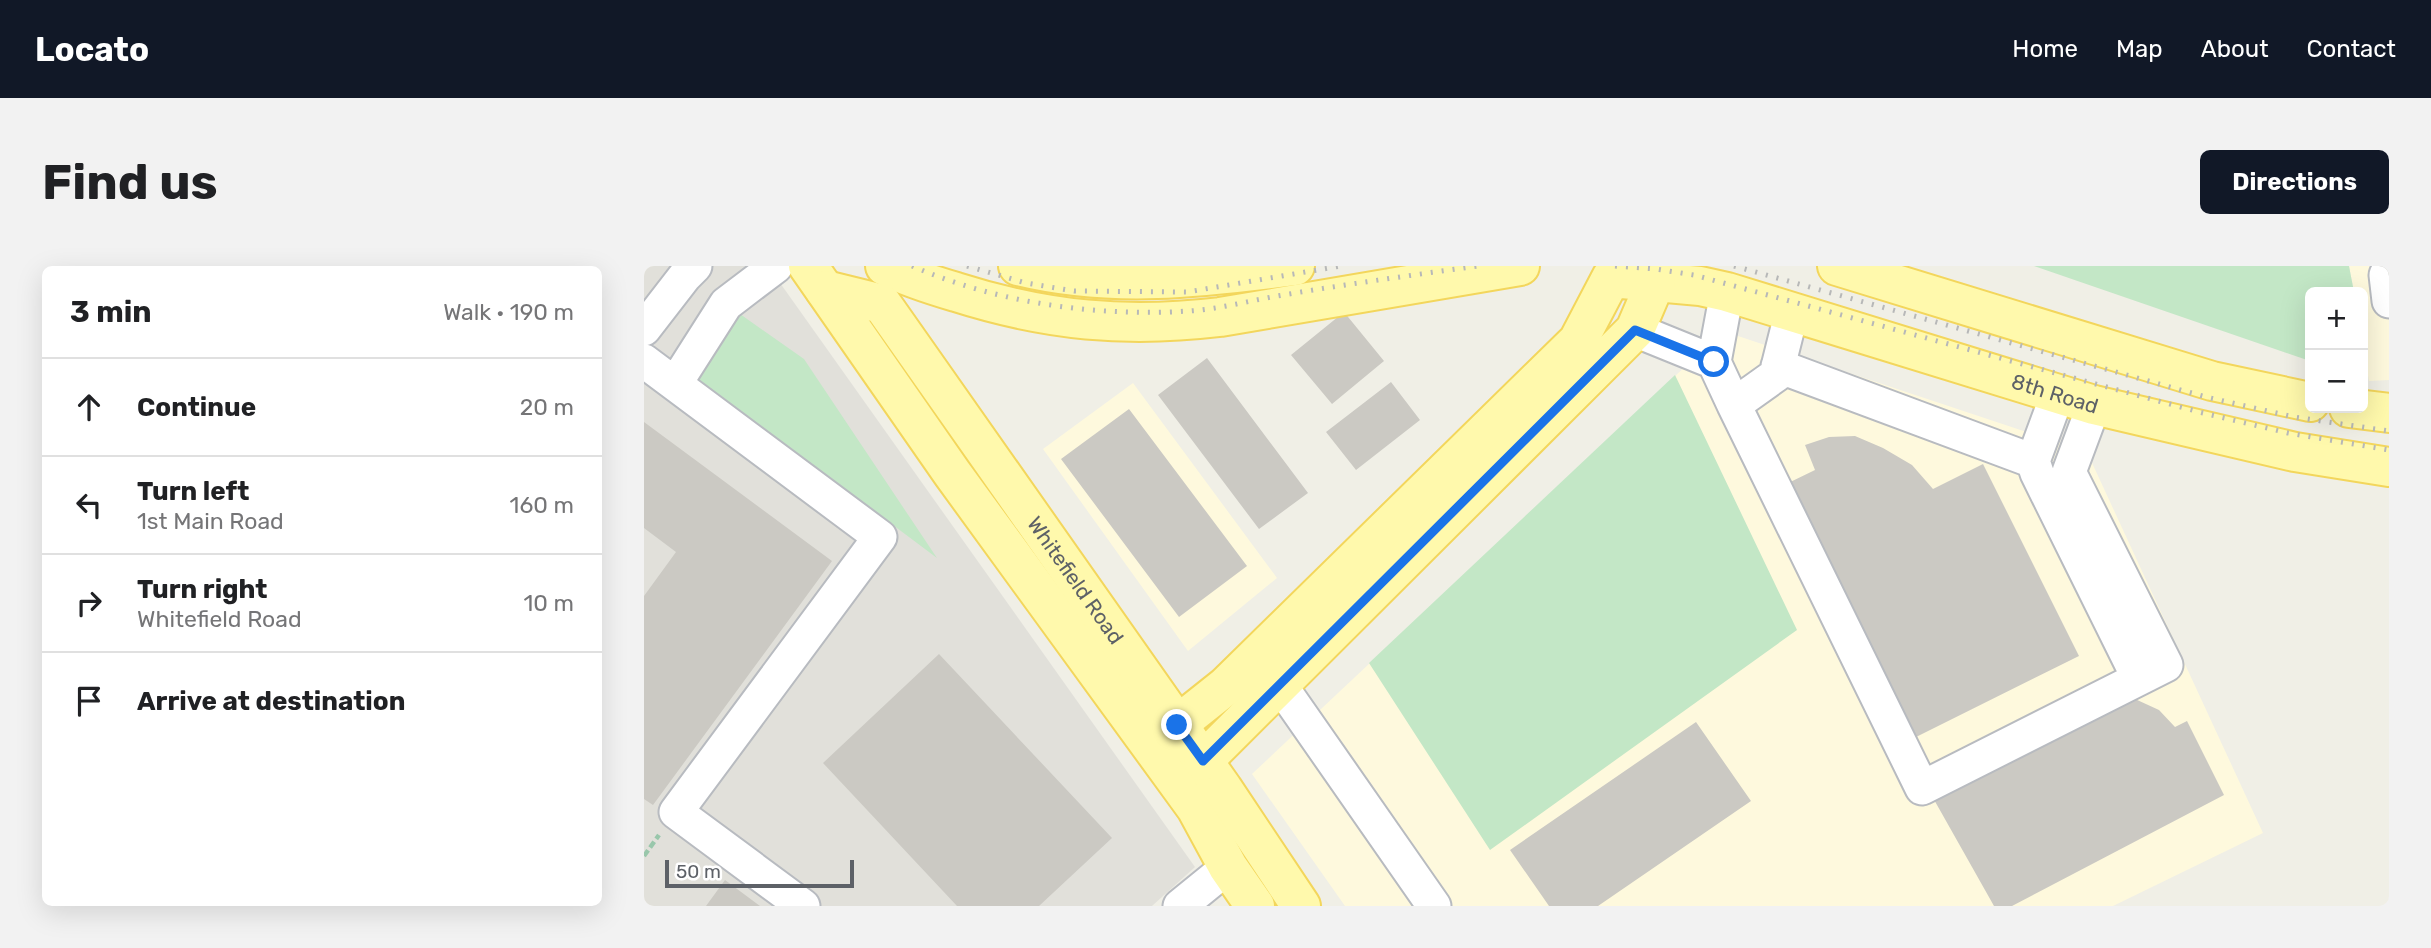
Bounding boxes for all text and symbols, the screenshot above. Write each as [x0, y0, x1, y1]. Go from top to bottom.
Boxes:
text: Locato [35, 30, 149, 69]
text: Home [2012, 35, 2078, 63]
text: Map [2116, 35, 2163, 63]
text: About [2201, 35, 2269, 63]
text: Contact [2307, 35, 2396, 63]
button: Directions [2200, 150, 2389, 214]
text: Find us [42, 153, 218, 211]
map controls [2305, 287, 2368, 413]
button: + [2305, 287, 2368, 350]
text: 3 min [70, 294, 152, 330]
text: Walk · 190 m [443, 298, 574, 326]
route start [1698, 346, 1729, 377]
button: − [2305, 350, 2368, 413]
street label: 8th Road [2009, 368, 2102, 418]
icon: ahead [70, 388, 108, 426]
text: Continue [137, 392, 256, 423]
text: 20 m [520, 393, 574, 421]
text: Turn left [137, 476, 249, 507]
icon: left [70, 486, 108, 524]
text: 160 m [510, 491, 574, 519]
text: 1st Main Road [137, 507, 284, 535]
street label: Whitefield Road [1023, 511, 1129, 649]
text: Turn right [137, 574, 267, 605]
icon: right [70, 584, 108, 622]
text: 10 m [523, 589, 574, 617]
text: Whitefield Road [137, 605, 302, 633]
icon: arrive [70, 682, 108, 720]
text: Arrive at destination [137, 686, 405, 717]
route end [1161, 709, 1192, 740]
scale bar [665, 857, 854, 889]
text: 50 m [676, 860, 721, 883]

